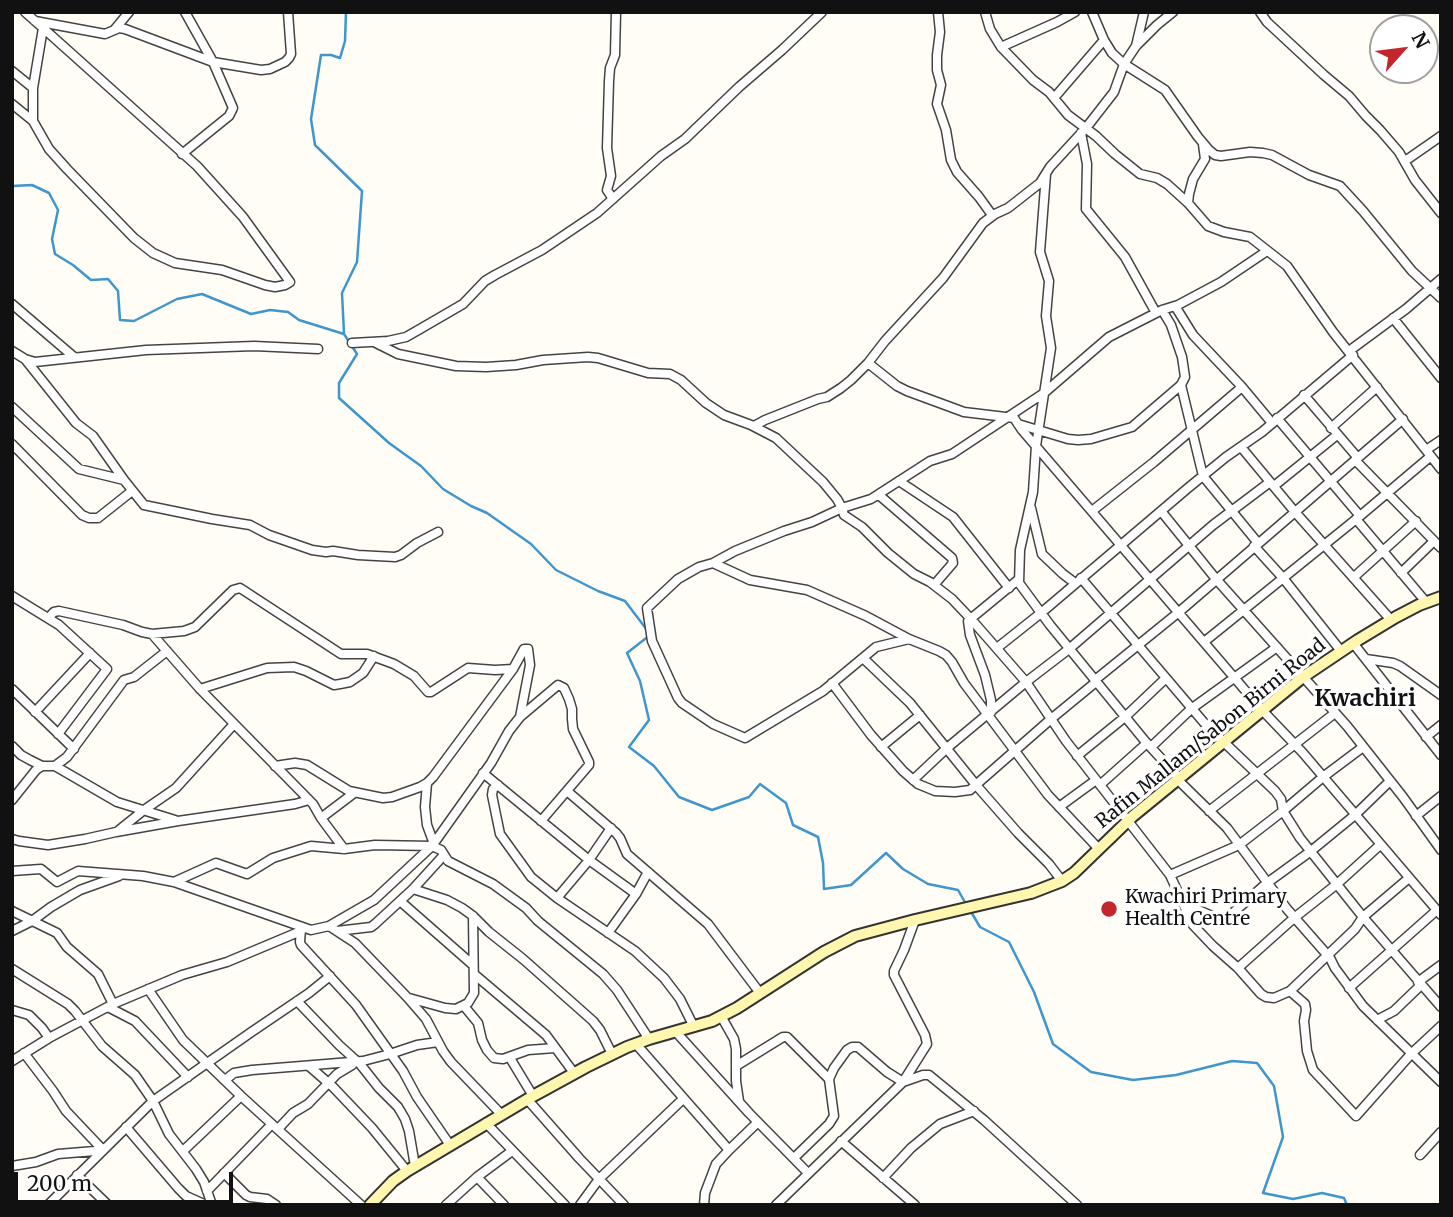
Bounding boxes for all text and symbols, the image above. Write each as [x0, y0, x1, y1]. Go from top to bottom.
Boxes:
north arrow [1369, 14, 1439, 84]
text: N [1407, 28, 1435, 52]
street label: Rafin Mallam/Sabon Birni Road [1092, 634, 1330, 834]
district label: Kwachiri [1314, 685, 1416, 713]
place label: Kwachiri Primary Health Centre [1125, 887, 1287, 931]
marker: Kwachiri Primary Health Centre [1099, 899, 1119, 919]
scale bar [18, 1158, 236, 1202]
text: 200 m [27, 1170, 92, 1197]

